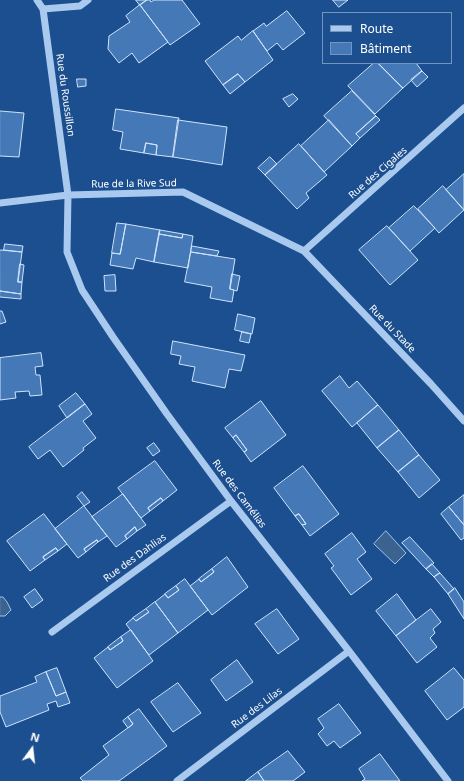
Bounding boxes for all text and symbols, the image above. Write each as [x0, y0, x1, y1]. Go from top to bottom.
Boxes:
legend [322, 12, 452, 64]
text: Route [360, 20, 393, 37]
text: Bâtiment [360, 40, 412, 57]
street label: Rue du Roussillon [53, 53, 77, 137]
street label: Rue des Cigales [346, 144, 410, 202]
street label: Rue de la Rive Sud [91, 177, 177, 191]
street label: Rue du Stade [366, 303, 418, 355]
street label: Rue des Camélias [209, 458, 269, 530]
street label: Rue des Dahlias [101, 531, 169, 585]
street label: Rue des Lilas [229, 685, 285, 731]
north arrow [12, 729, 52, 769]
text: N [29, 729, 41, 745]

